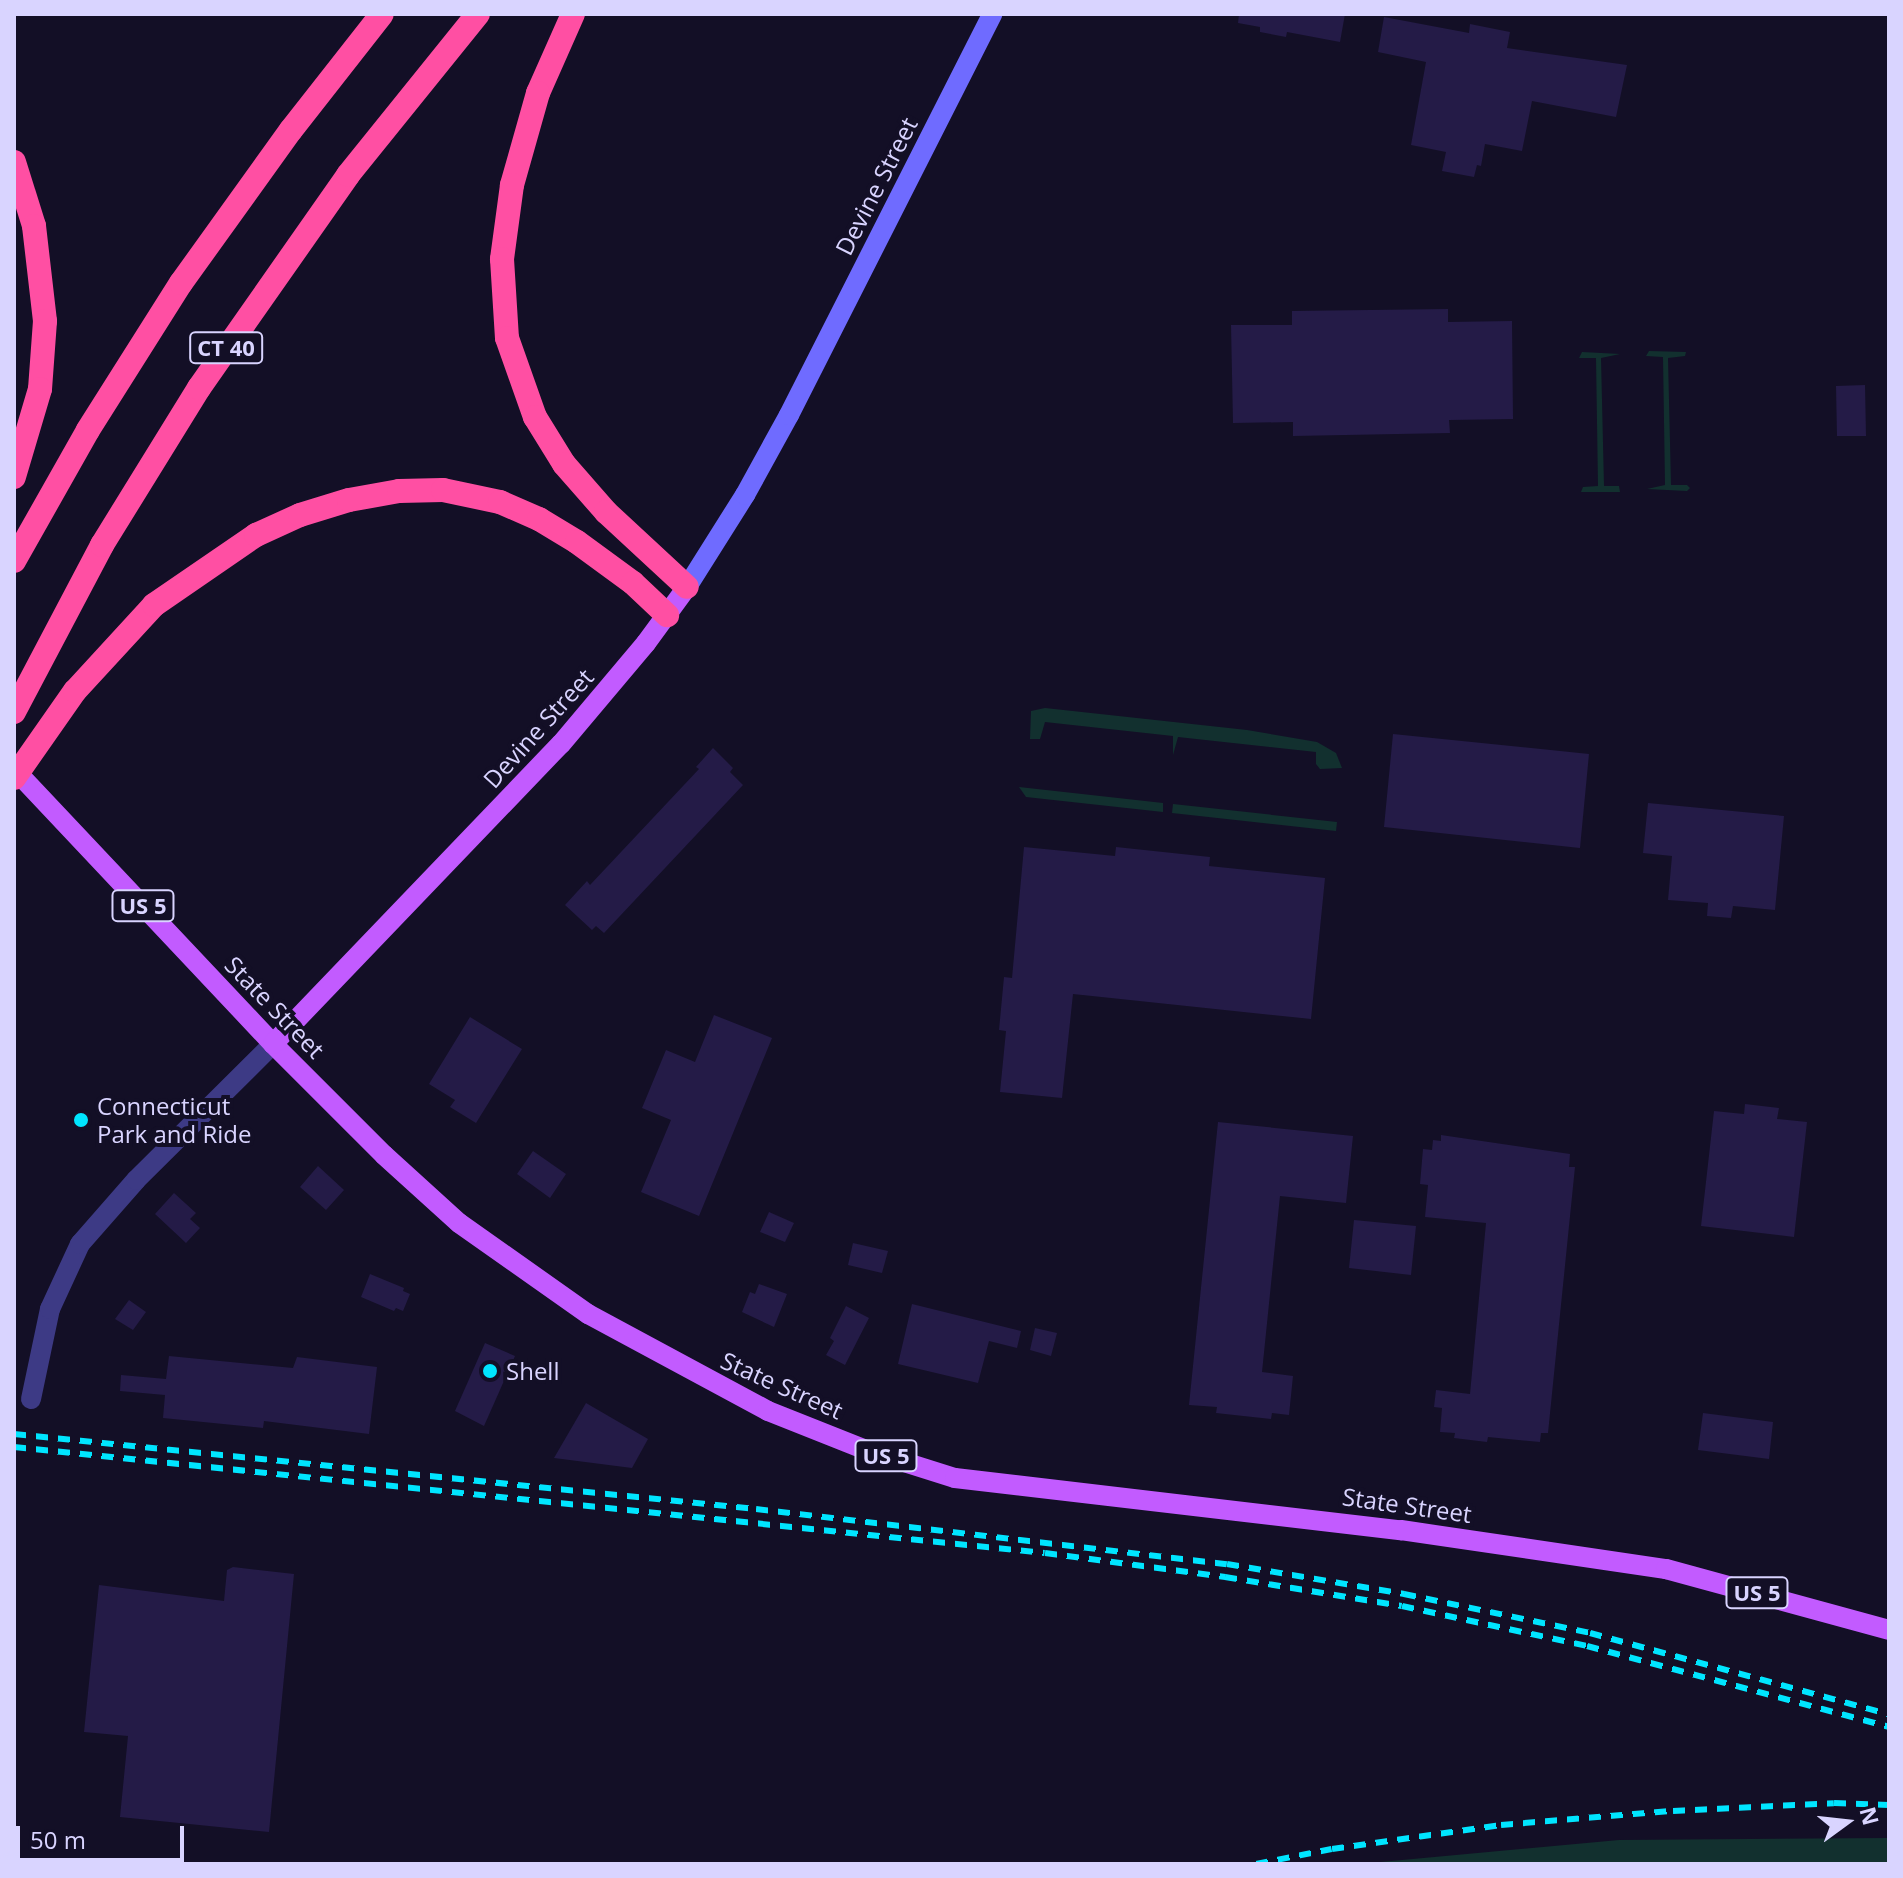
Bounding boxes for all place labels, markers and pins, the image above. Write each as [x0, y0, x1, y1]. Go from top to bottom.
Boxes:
place label: Connecticut Park and Ride [97, 1092, 251, 1148]
marker: Connecticut Park and Ride [72, 1111, 90, 1129]
place label: Shell [506, 1357, 559, 1385]
marker: Shell [481, 1362, 499, 1380]

